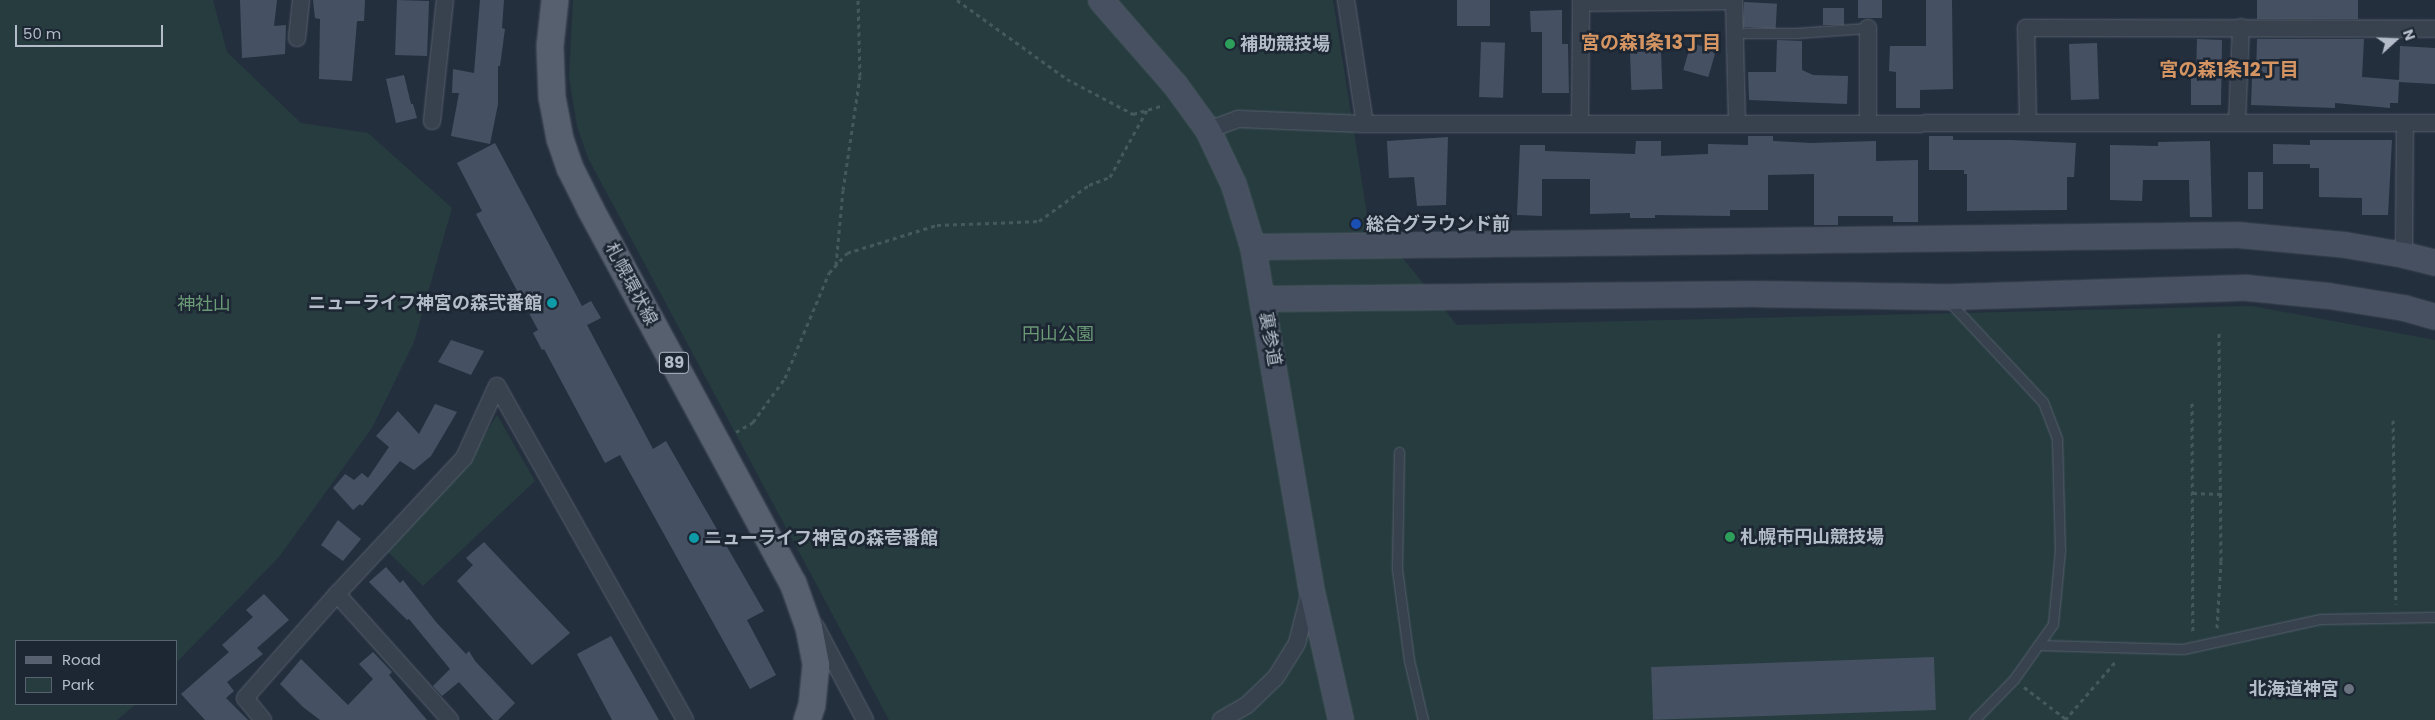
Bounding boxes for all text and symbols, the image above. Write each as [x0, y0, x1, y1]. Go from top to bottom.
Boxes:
scale bar [18, 15, 165, 47]
north arrow [2370, 15, 2420, 65]
text: 50 m [23, 23, 61, 44]
text: N [2398, 27, 2420, 43]
district label: 宮の森1条13丁目 [1581, 32, 1721, 54]
place label: 補助競技場 [1240, 33, 1330, 55]
marker: 補助競技場 [1224, 38, 1236, 50]
district label: 宮の森1条12丁目 [2159, 59, 2299, 81]
place label: 総合グラウンド前 [1366, 213, 1510, 235]
marker: 総合グラウンド前 [1350, 218, 1362, 230]
street label: 札幌環状線 [600, 239, 662, 329]
place label: ニューライフ神宮の森弐番館 [308, 292, 542, 314]
park label: 神社山 [177, 293, 231, 315]
marker: ニューライフ神宮の森弐番館 [546, 297, 558, 309]
street label: 裏参道 [1255, 311, 1285, 367]
park label: 円山公園 [1022, 323, 1094, 345]
road number: 89 [658, 349, 690, 376]
place label: 札幌市円山競技場 [1740, 526, 1884, 548]
place label: ニューライフ神宮の森壱番館 [704, 527, 938, 549]
marker: 札幌市円山競技場 [1724, 531, 1736, 543]
marker: ニューライフ神宮の森壱番館 [688, 532, 700, 544]
legend [15, 640, 178, 705]
text: Road [62, 649, 101, 670]
text: Park [62, 674, 94, 695]
place label: 北海道神宮 [2249, 678, 2339, 700]
marker: 北海道神宮 [2343, 683, 2355, 695]

